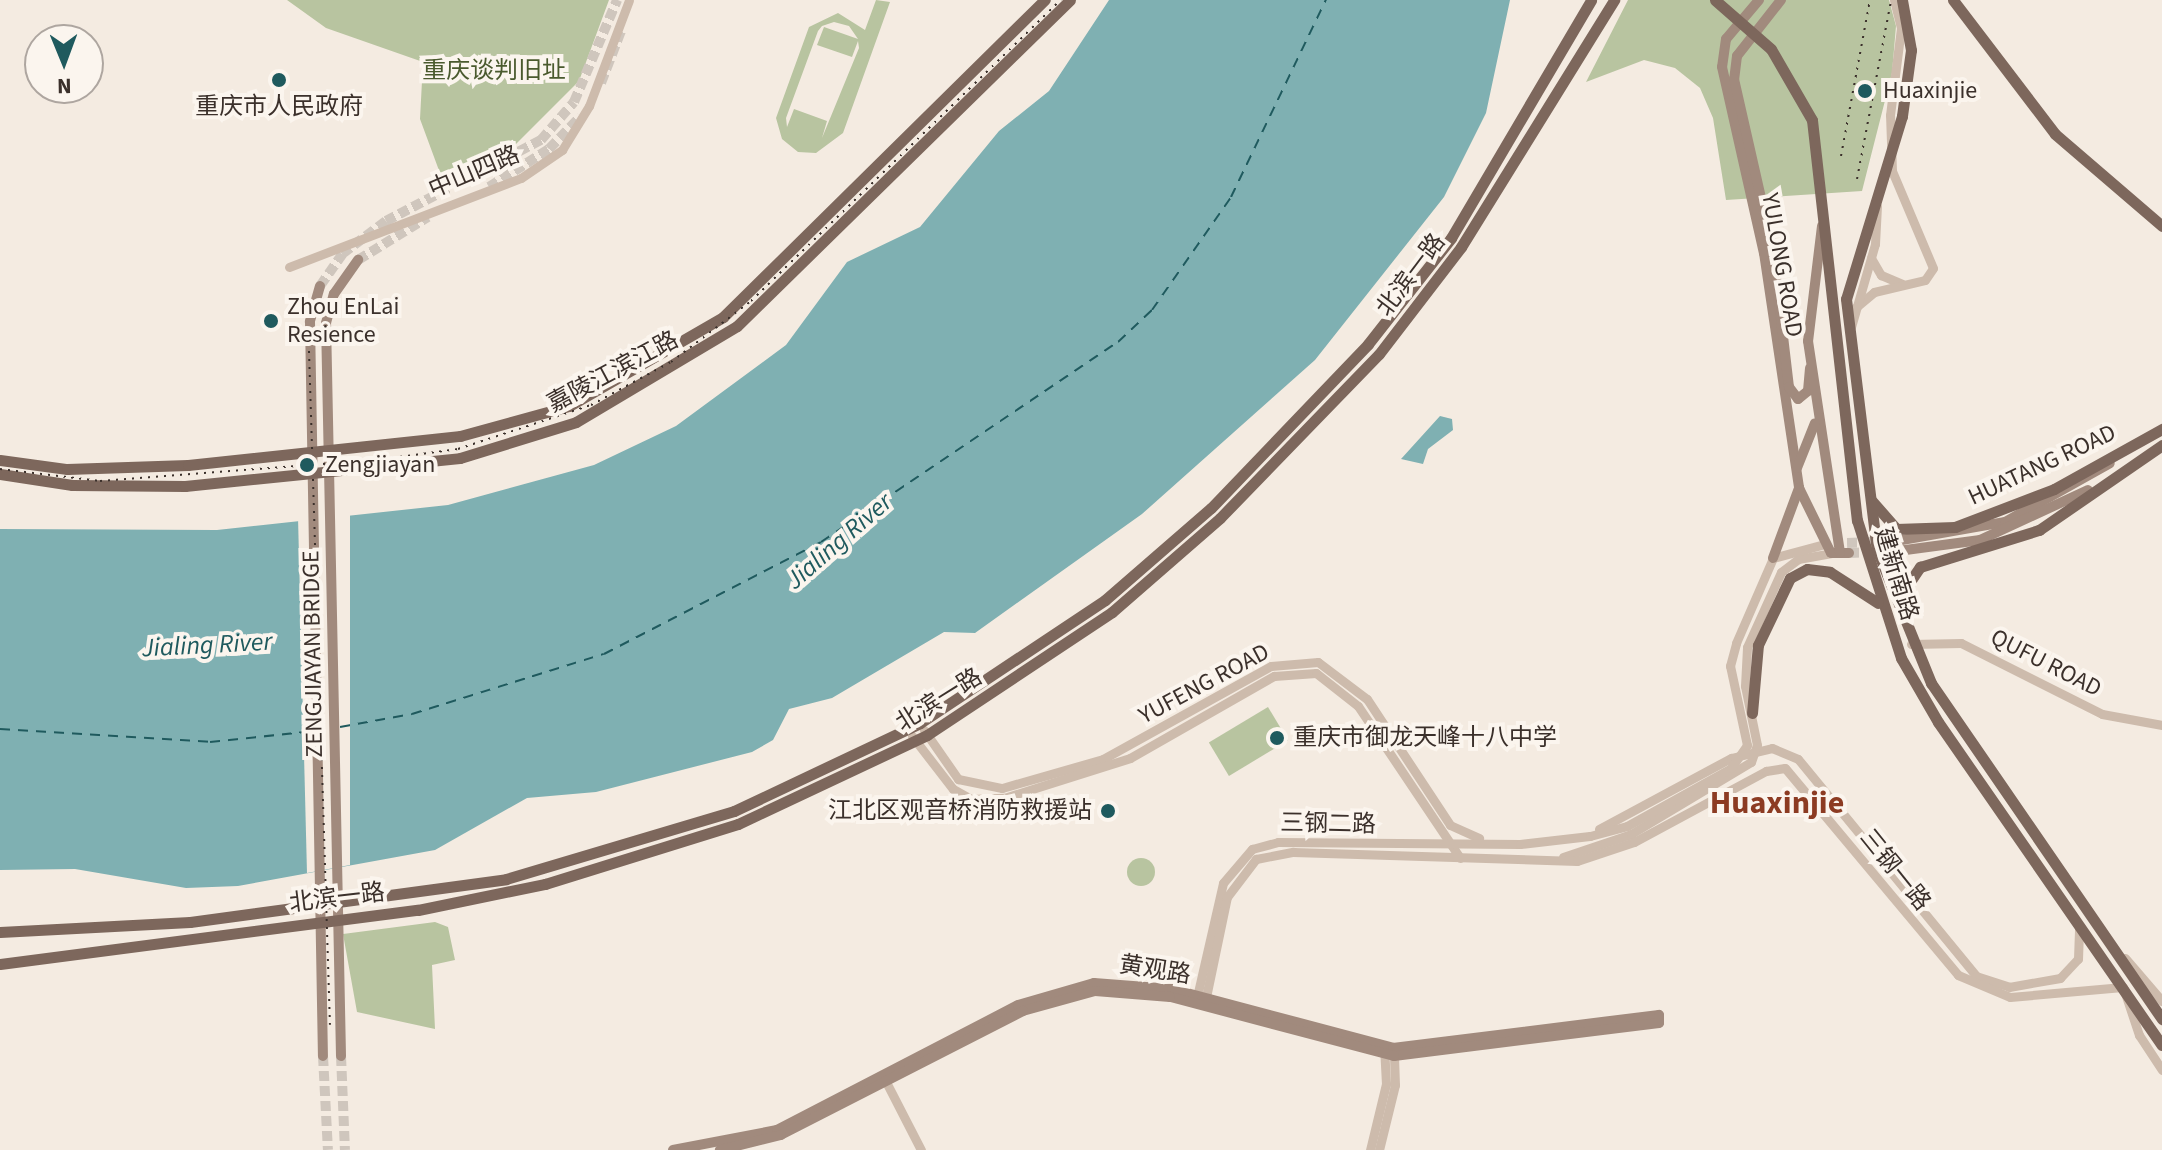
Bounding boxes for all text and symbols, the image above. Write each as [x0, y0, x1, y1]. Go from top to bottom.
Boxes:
north arrow [24, 24, 104, 104]
park label: 重庆谈判旧址 [422, 57, 566, 85]
text: N [57, 70, 72, 102]
marker: 重庆市人民政府 [270, 71, 288, 89]
place label: Huaxinjie [1883, 77, 1977, 105]
marker: Huaxinjie [1854, 80, 1876, 102]
place label: 重庆市人民政府 [195, 93, 363, 121]
street label: 中山四路 [424, 140, 524, 204]
street label: YULONG ROAD [1755, 191, 1809, 339]
street label: 北滨一路 [1371, 228, 1451, 322]
place label: Zhou EnLai Resience [287, 293, 399, 349]
marker: Zhou EnLai Resience [262, 312, 280, 330]
street label: 嘉陵江滨江路 [543, 325, 683, 419]
street label: HUATANG ROAD [1964, 418, 2120, 512]
place label: Zengjiayan [325, 451, 435, 479]
marker: Zengjiayan [296, 454, 318, 476]
water label: Jialing River [779, 486, 899, 596]
street label: 建新南路 [1868, 524, 1924, 624]
street label: ZENGJIAYAN BRIDGE [297, 550, 329, 758]
street label: QUFU ROAD [1986, 623, 2106, 703]
water label: Jialing River [141, 626, 273, 664]
street label: YUFENG ROAD [1134, 638, 1274, 730]
street label: 北滨一路 [891, 662, 987, 738]
place label: 重庆市御龙天峰十八中学 [1293, 724, 1557, 752]
marker: 重庆市御龙天峰十八中学 [1268, 729, 1286, 747]
district label: Huaxinjie [1710, 784, 1844, 822]
place label: 江北区观音桥消防救援站 [828, 797, 1092, 825]
marker: 江北区观音桥消防救援站 [1099, 802, 1117, 820]
street label: 三钢二路 [1280, 809, 1376, 839]
street label: 三钢一路 [1854, 824, 1936, 916]
street label: 北滨一路 [288, 878, 386, 918]
street label: 黄观路 [1117, 950, 1193, 990]

